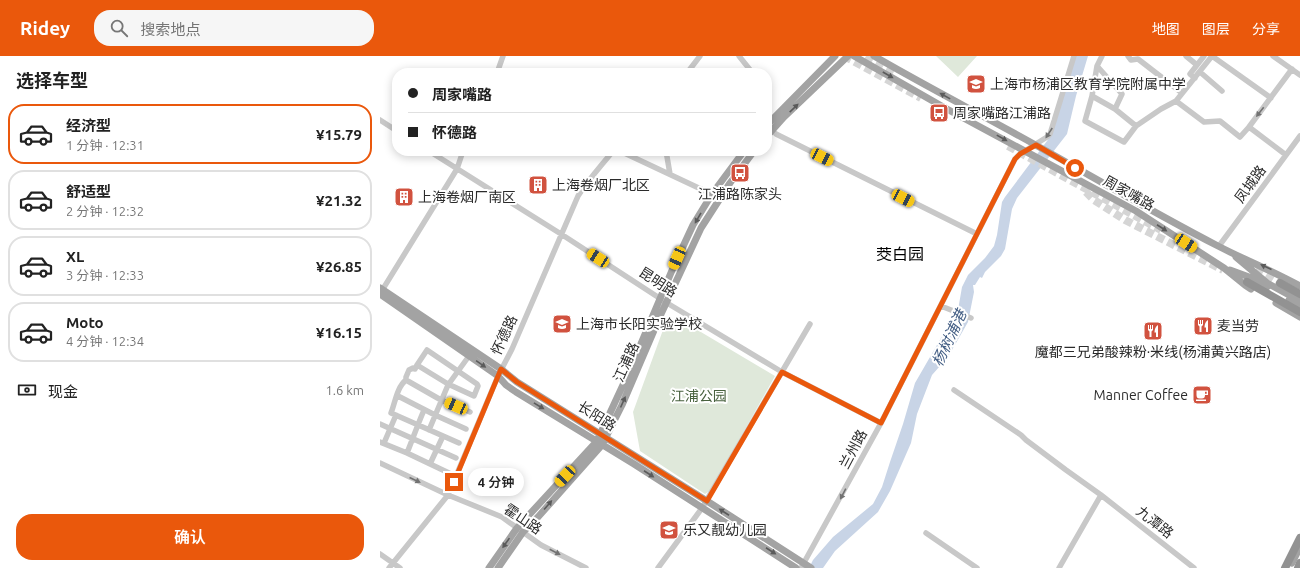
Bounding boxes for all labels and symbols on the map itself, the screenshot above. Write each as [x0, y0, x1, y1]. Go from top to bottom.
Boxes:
one-way arrow [882, 72, 894, 79]
school or university icon: 上海市杨浦区教育学院附属中学 [965, 73, 987, 95]
place label: 上海市杨浦区教育学院附属中学 [990, 76, 1186, 92]
one-way arrow [939, 93, 951, 100]
bus stop icon: 周家嘴路江浦路 [928, 102, 950, 124]
one-way arrow [789, 103, 799, 113]
place label: 周家嘴路江浦路 [953, 105, 1051, 121]
one-way arrow [1256, 106, 1265, 117]
one-way arrow [1045, 127, 1053, 138]
one-way arrow [996, 135, 1008, 142]
car [809, 146, 835, 168]
route start [1066, 159, 1084, 177]
bus stop icon: 江浦路陈家头 [729, 162, 751, 184]
street label: 凤城路 [1231, 162, 1269, 206]
street label: 周家嘴路 [1101, 172, 1157, 214]
building icon: 上海卷烟厂北区 [527, 174, 549, 196]
place label: 上海卷烟厂北区 [552, 177, 650, 193]
building icon: 上海卷烟厂南区 [393, 186, 415, 208]
place label: 江浦路陈家头 [698, 186, 782, 202]
car [890, 187, 916, 209]
place label: 上海卷烟厂南区 [418, 189, 516, 205]
one-way arrow [694, 212, 701, 224]
one-way arrow [1157, 224, 1168, 231]
car [1173, 231, 1199, 255]
car [667, 245, 687, 271]
district label: 茭白园 [876, 245, 924, 263]
car [585, 246, 611, 270]
street label: 昆明路 [636, 264, 680, 300]
one-way arrow [1259, 264, 1271, 270]
water label: 杨树浦港 [929, 305, 970, 369]
street label: 怀德路 [488, 313, 520, 357]
school or university icon: 上海市长阳实验学校 [551, 313, 573, 335]
restaurant icon: 麦当劳 [1192, 315, 1214, 337]
place label: 上海市长阳实验学校 [576, 316, 702, 332]
place label: 麦当劳 [1217, 318, 1259, 334]
restaurant icon: 魔都三兄弟酸辣粉·米线(杨浦黄兴路店) [1142, 320, 1164, 342]
street label: 江浦路 [610, 340, 642, 384]
place label: 魔都三兄弟酸辣粉·米线(杨浦黄兴路店) [1035, 344, 1271, 360]
one-way arrow [476, 360, 486, 368]
cafe icon: Manner Coffee [1191, 384, 1213, 406]
place label: Manner Coffee [1094, 387, 1188, 403]
park label: 江浦公园 [671, 388, 727, 404]
car [443, 396, 469, 416]
one-way arrow [620, 396, 626, 408]
street label: 长阳路 [575, 398, 619, 434]
one-way arrow [533, 402, 545, 409]
street label: 兰州路 [836, 427, 870, 471]
car [552, 463, 578, 489]
callout: 4 分钟 [468, 468, 524, 496]
one-way arrow [644, 470, 655, 478]
route end [445, 473, 463, 491]
one-way arrow [410, 477, 421, 483]
one-way arrow [840, 488, 846, 500]
one-way arrow [544, 499, 553, 510]
street label: 霍山路 [501, 501, 545, 537]
street label: 九潭路 [1134, 503, 1176, 541]
one-way arrow [718, 508, 730, 515]
school or university icon: 乐又靓幼儿园 [658, 519, 680, 541]
place label: 乐又靓幼儿园 [683, 522, 767, 538]
one-way arrow [502, 538, 510, 549]
one-way arrow [765, 548, 777, 555]
one-way arrow [549, 549, 561, 555]

